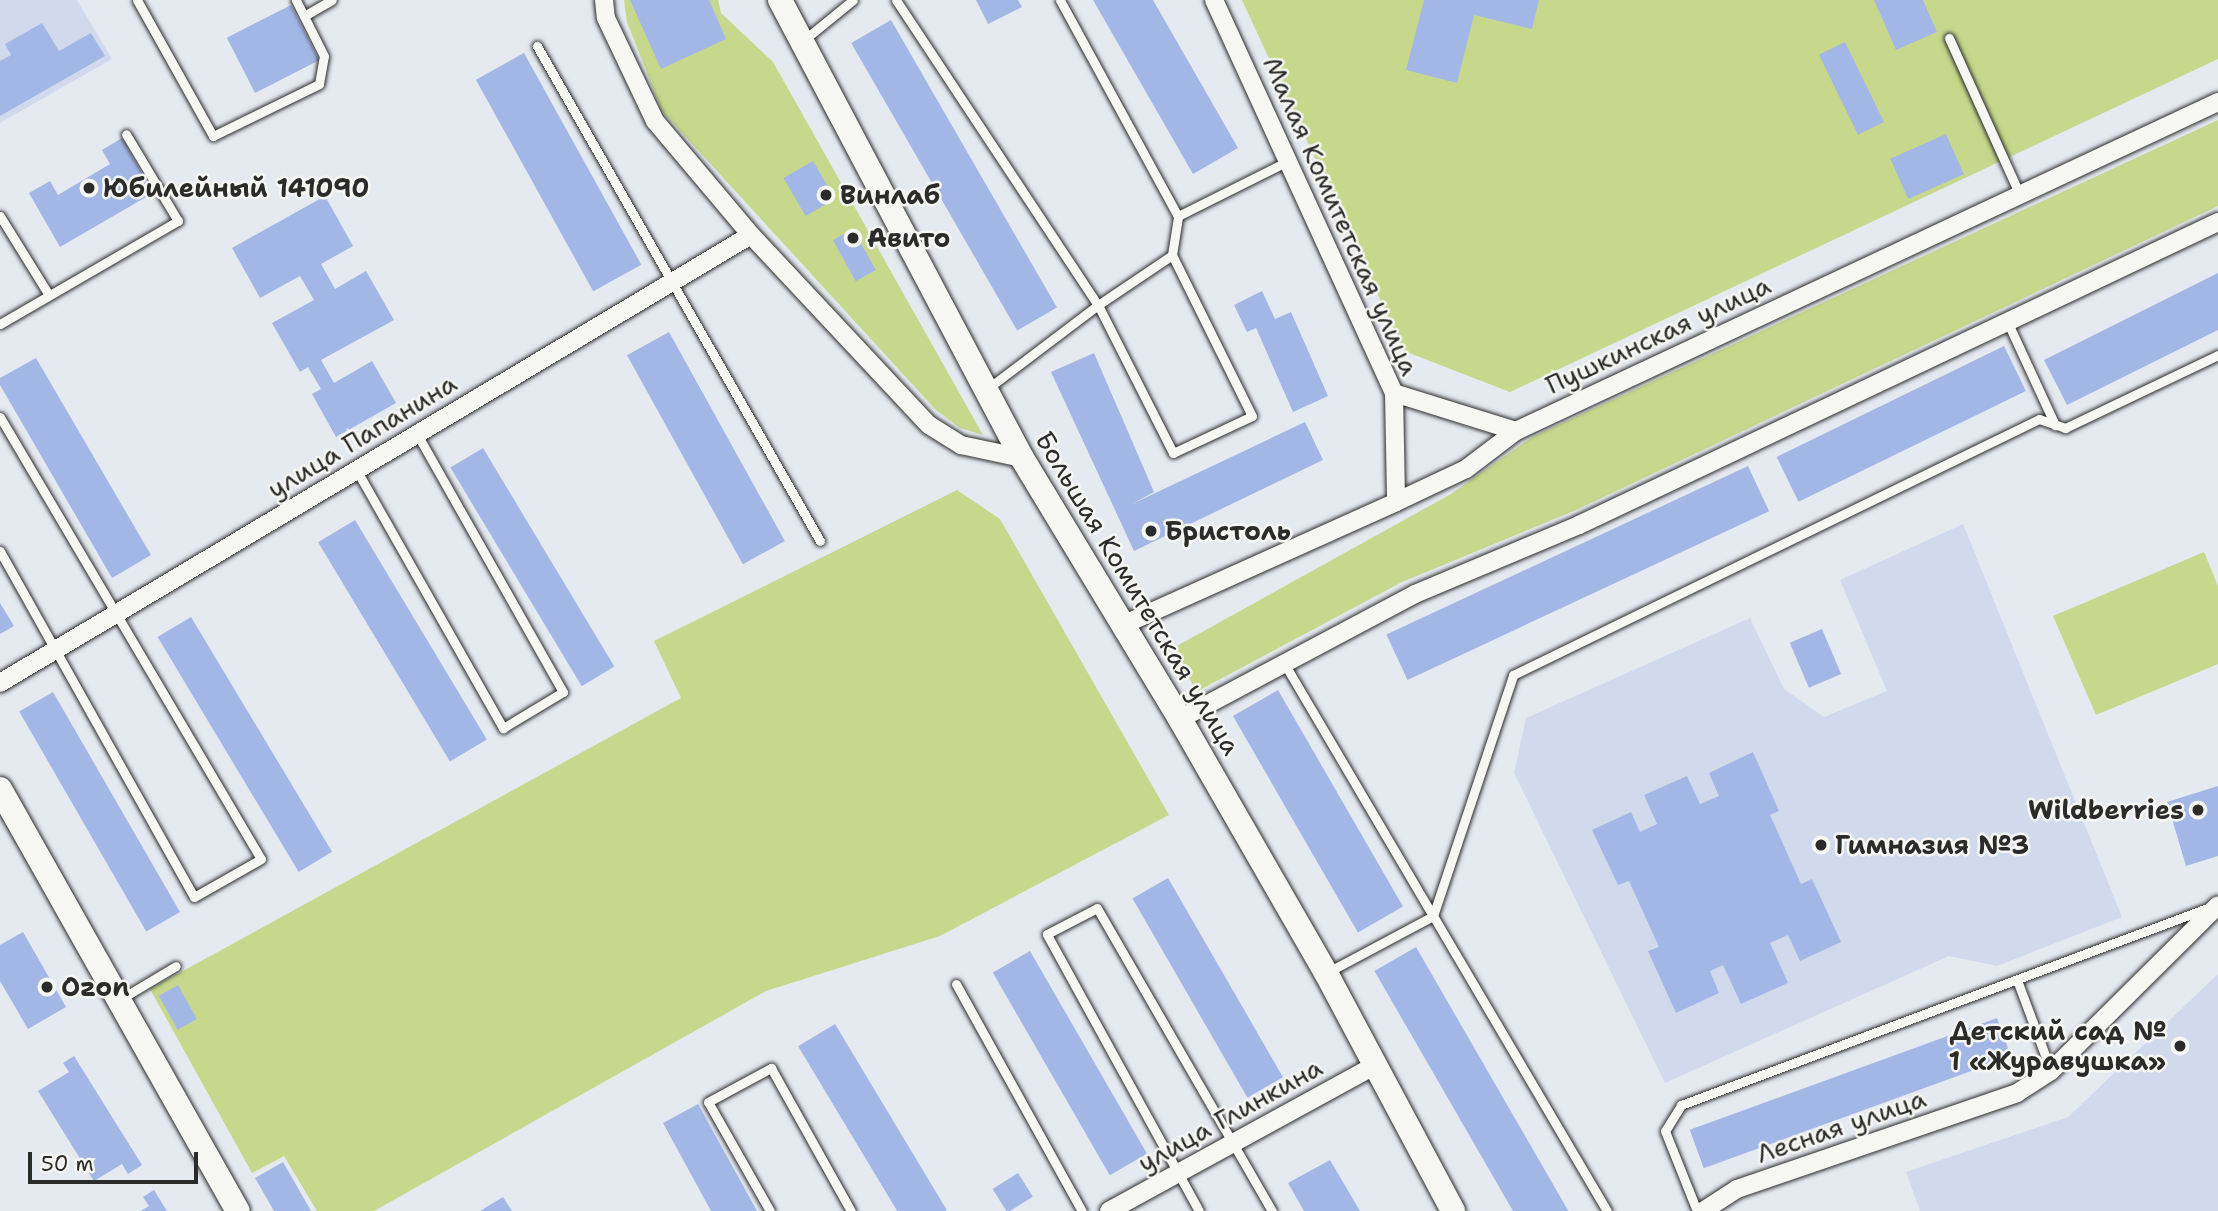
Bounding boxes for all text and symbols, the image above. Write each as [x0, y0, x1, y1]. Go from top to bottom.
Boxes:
street label: Малая Комитетская улица [1256, 52, 1426, 380]
place label: Юбилейный 141090 [103, 172, 369, 204]
place label: Винлаб [840, 179, 940, 211]
marker: Юбилейный 141090 [81, 180, 97, 196]
marker: Винлаб [818, 187, 834, 203]
place label: Авито [867, 222, 950, 254]
marker: Авито [845, 230, 861, 246]
street label: Пушкинская улица [1541, 269, 1775, 401]
street label: улица Папанина [262, 367, 462, 505]
street label: Большая Комитетская улица [1029, 426, 1247, 760]
place label: Бристоль [1165, 515, 1291, 547]
marker: Бристоль [1143, 523, 1159, 539]
place label: Wildberries [2028, 794, 2184, 826]
marker: Wildberries [2190, 802, 2206, 818]
place label: Гимназия №3 [1835, 829, 2029, 861]
marker: Гимназия №3 [1813, 837, 1829, 853]
place label: Ozon [61, 971, 130, 1003]
marker: Ozon [39, 979, 55, 995]
place label: Детский сад № 1 «Журавушка» [1948, 1015, 2166, 1076]
marker: Детский сад № 1 «Журавушка» [2172, 1038, 2188, 1054]
street label: улица Глинкина [1132, 1051, 1328, 1179]
street label: Лесная улица [1752, 1082, 1930, 1170]
scale bar [32, 1138, 201, 1182]
text: 50 m [41, 1150, 94, 1178]

